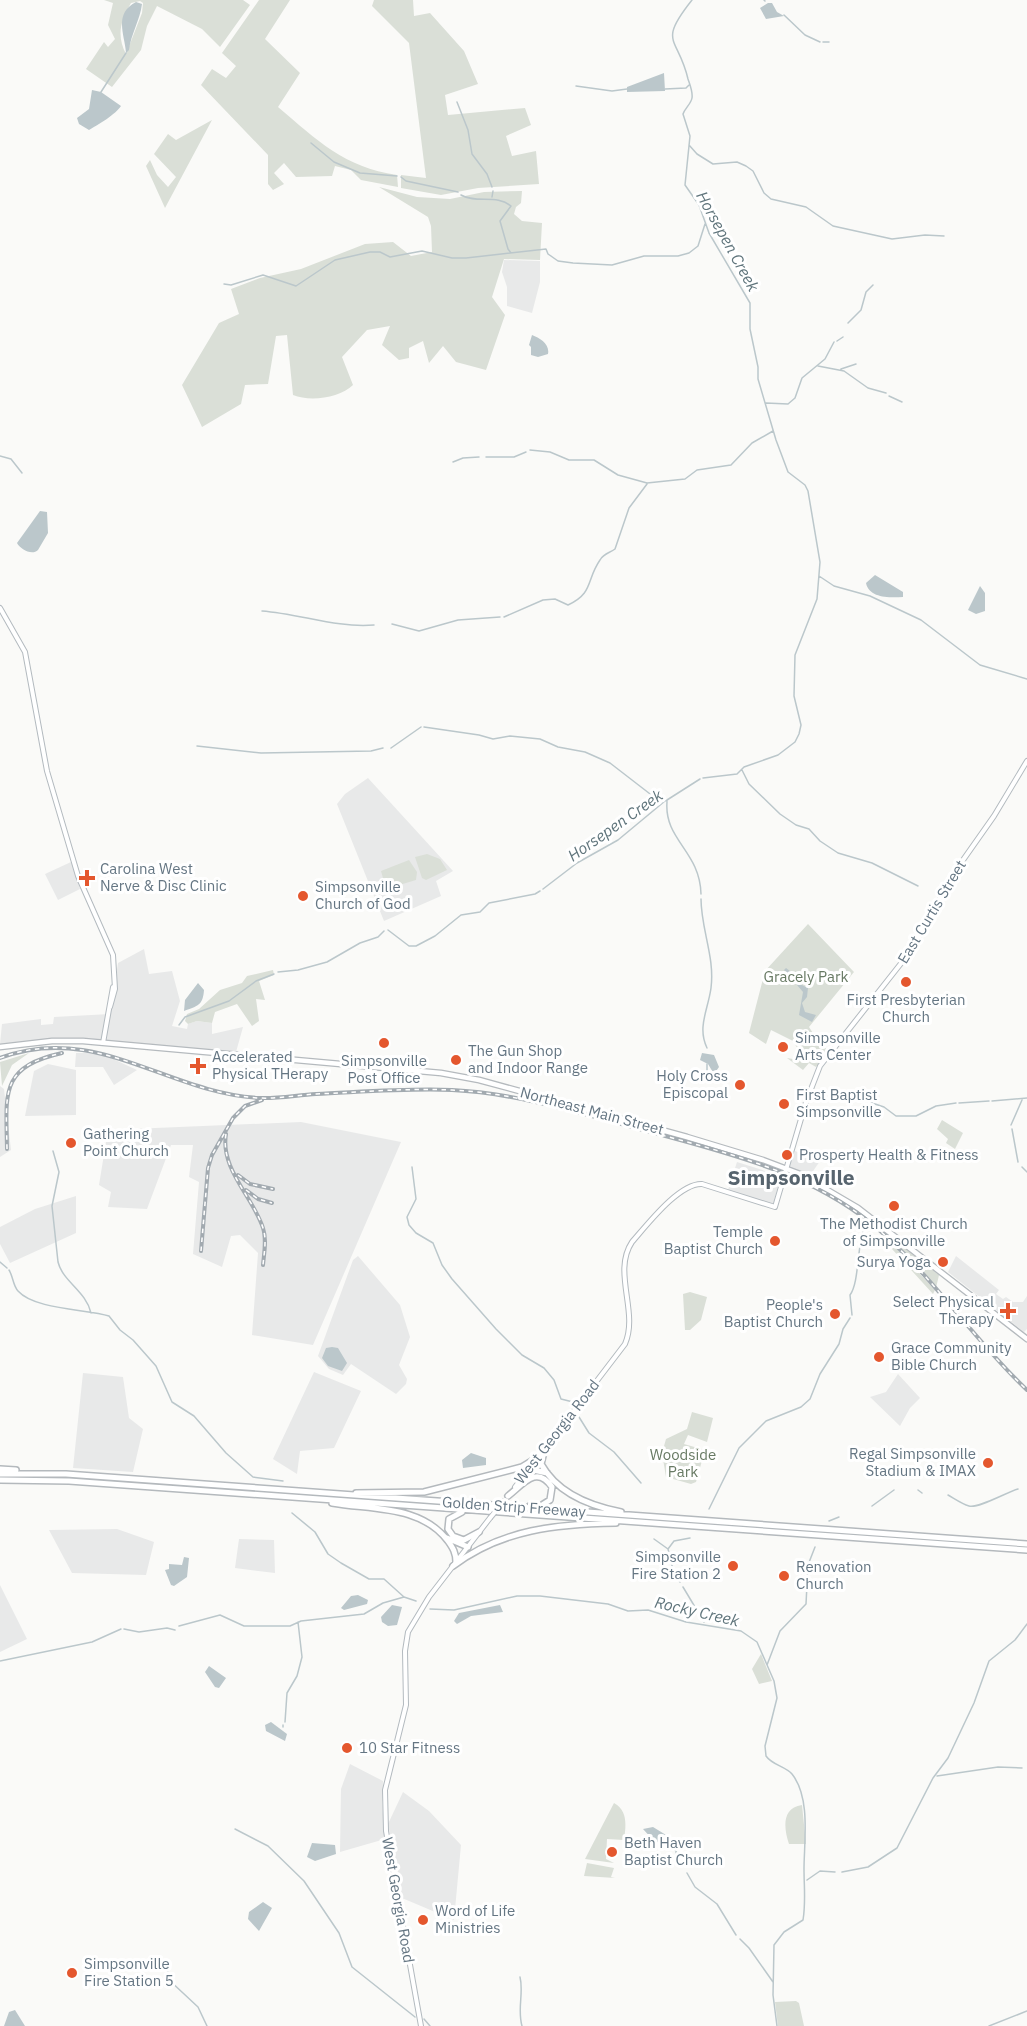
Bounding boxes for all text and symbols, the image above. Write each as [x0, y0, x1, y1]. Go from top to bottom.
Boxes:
water label: Horsepen Creek [692, 187, 764, 295]
water label: Horsepen Creek [564, 784, 667, 865]
street label: East Curtis Street [893, 857, 970, 967]
place label: Carolina West Nerve & Disc Clinic [100, 859, 227, 895]
marker: Carolina West Nerve & Disc Clinic [78, 869, 96, 887]
place label: Simpsonville Church of God [315, 877, 411, 913]
marker: Simpsonville Church of God [296, 889, 310, 903]
park label: Gracely Park [764, 967, 849, 986]
marker: First Presbyterian Church [899, 975, 913, 989]
place label: First Presbyterian Church [847, 990, 965, 1026]
place label: Simpsonville Arts Center [795, 1028, 881, 1064]
marker: Simpsonville Post Office [377, 1036, 391, 1050]
marker: Simpsonville Arts Center [776, 1040, 790, 1054]
place label: The Gun Shop and Indoor Range [468, 1041, 588, 1077]
place label: Accelerated Physical THerapy [212, 1047, 329, 1083]
place label: Simpsonville Post Office [341, 1051, 427, 1087]
marker: The Gun Shop and Indoor Range [449, 1053, 463, 1067]
marker: Accelerated Physical THerapy [189, 1057, 207, 1075]
place label: Holy Cross Episcopal [656, 1066, 728, 1102]
marker: Holy Cross Episcopal [733, 1078, 747, 1092]
street label: Northeast Main Street [518, 1082, 666, 1139]
place label: First Baptist Simpsonville [796, 1085, 882, 1121]
marker: First Baptist Simpsonville [777, 1097, 791, 1111]
place label: Gathering Point Church [83, 1124, 169, 1160]
marker: Gathering Point Church [64, 1136, 78, 1150]
place label: Prosperty Health & Fitness [799, 1145, 979, 1164]
marker: Prosperty Health & Fitness [780, 1148, 794, 1162]
district label: Simpsonville [727, 1163, 855, 1191]
marker: The Methodist Church of Simpsonville [887, 1199, 901, 1213]
place label: The Methodist Church of Simpsonville [820, 1214, 968, 1250]
place label: Temple Baptist Church [664, 1222, 763, 1258]
marker: Temple Baptist Church [768, 1234, 782, 1248]
place label: Surya Yoga [857, 1252, 931, 1271]
marker: Surya Yoga [936, 1255, 950, 1269]
place label: Select Physical Therapy [893, 1292, 995, 1328]
place label: People's Baptist Church [724, 1295, 823, 1331]
marker: Select Physical Therapy [999, 1302, 1017, 1320]
marker: People's Baptist Church [828, 1307, 842, 1321]
place label: Grace Community Bible Church [891, 1338, 1012, 1374]
marker: Grace Community Bible Church [872, 1350, 886, 1364]
street label: West Georgia Road [510, 1376, 603, 1488]
place label: Regal Simpsonville Stadium & IMAX [849, 1444, 976, 1480]
park label: Woodside Park [650, 1445, 716, 1481]
marker: Regal Simpsonville Stadium & IMAX [981, 1456, 995, 1470]
street label: Golden Strip Freeway [442, 1492, 587, 1521]
place label: Simpsonville Fire Station 2 [631, 1547, 721, 1583]
place label: Renovation Church [796, 1557, 872, 1593]
marker: Simpsonville Fire Station 2 [726, 1559, 740, 1573]
marker: Renovation Church [777, 1569, 791, 1583]
water label: Rocky Creek [653, 1592, 742, 1631]
place label: 10 Star Fitness [359, 1738, 460, 1757]
marker: 10 Star Fitness [340, 1741, 354, 1755]
place label: Beth Haven Baptist Church [624, 1833, 723, 1869]
street label: West Georgia Road [378, 1836, 419, 1964]
marker: Beth Haven Baptist Church [605, 1845, 619, 1859]
place label: Word of Life Ministries [435, 1901, 515, 1937]
marker: Word of Life Ministries [416, 1913, 430, 1927]
place label: Simpsonville Fire Station 5 [84, 1954, 174, 1990]
marker: Simpsonville Fire Station 5 [65, 1966, 79, 1980]

